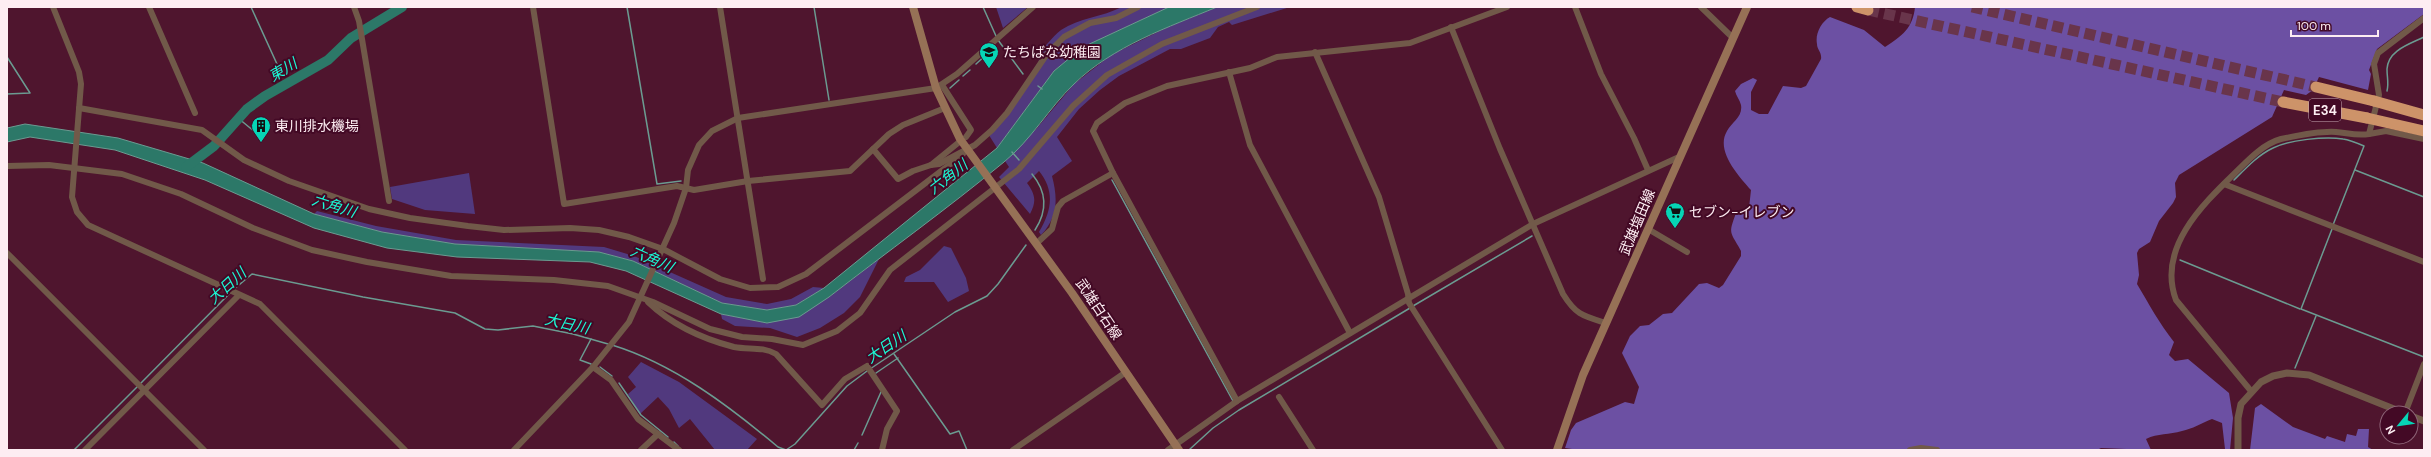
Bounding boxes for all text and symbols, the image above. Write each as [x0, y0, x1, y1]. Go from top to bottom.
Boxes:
scale bar [2291, 12, 2378, 38]
text: 100 m [2297, 18, 2331, 34]
school or university icon: たちばな幼稚園 [978, 41, 1000, 69]
place label: たちばな幼稚園 [1003, 43, 1101, 61]
water label: 東川 [265, 53, 303, 86]
road number: E34 [2309, 99, 2341, 121]
building icon: 東川排水機場 [250, 115, 272, 143]
place label: 東川排水機場 [275, 117, 359, 135]
water label: 六角川 [924, 154, 973, 199]
street label: 武雄塩田線 [1615, 186, 1659, 258]
water label: 六角川 [310, 190, 360, 223]
supermarket icon: セブン-イレブン [1664, 201, 1686, 229]
place label: セブン-イレブン [1689, 203, 1795, 221]
water label: 六角川 [627, 241, 678, 278]
water label: 大日川 [204, 262, 252, 308]
street label: 武雄白石線 [1072, 275, 1126, 343]
water label: 大日川 [543, 309, 593, 339]
water label: 大日川 [862, 325, 912, 368]
north arrow [2379, 405, 2419, 445]
text: N [2382, 423, 2398, 437]

